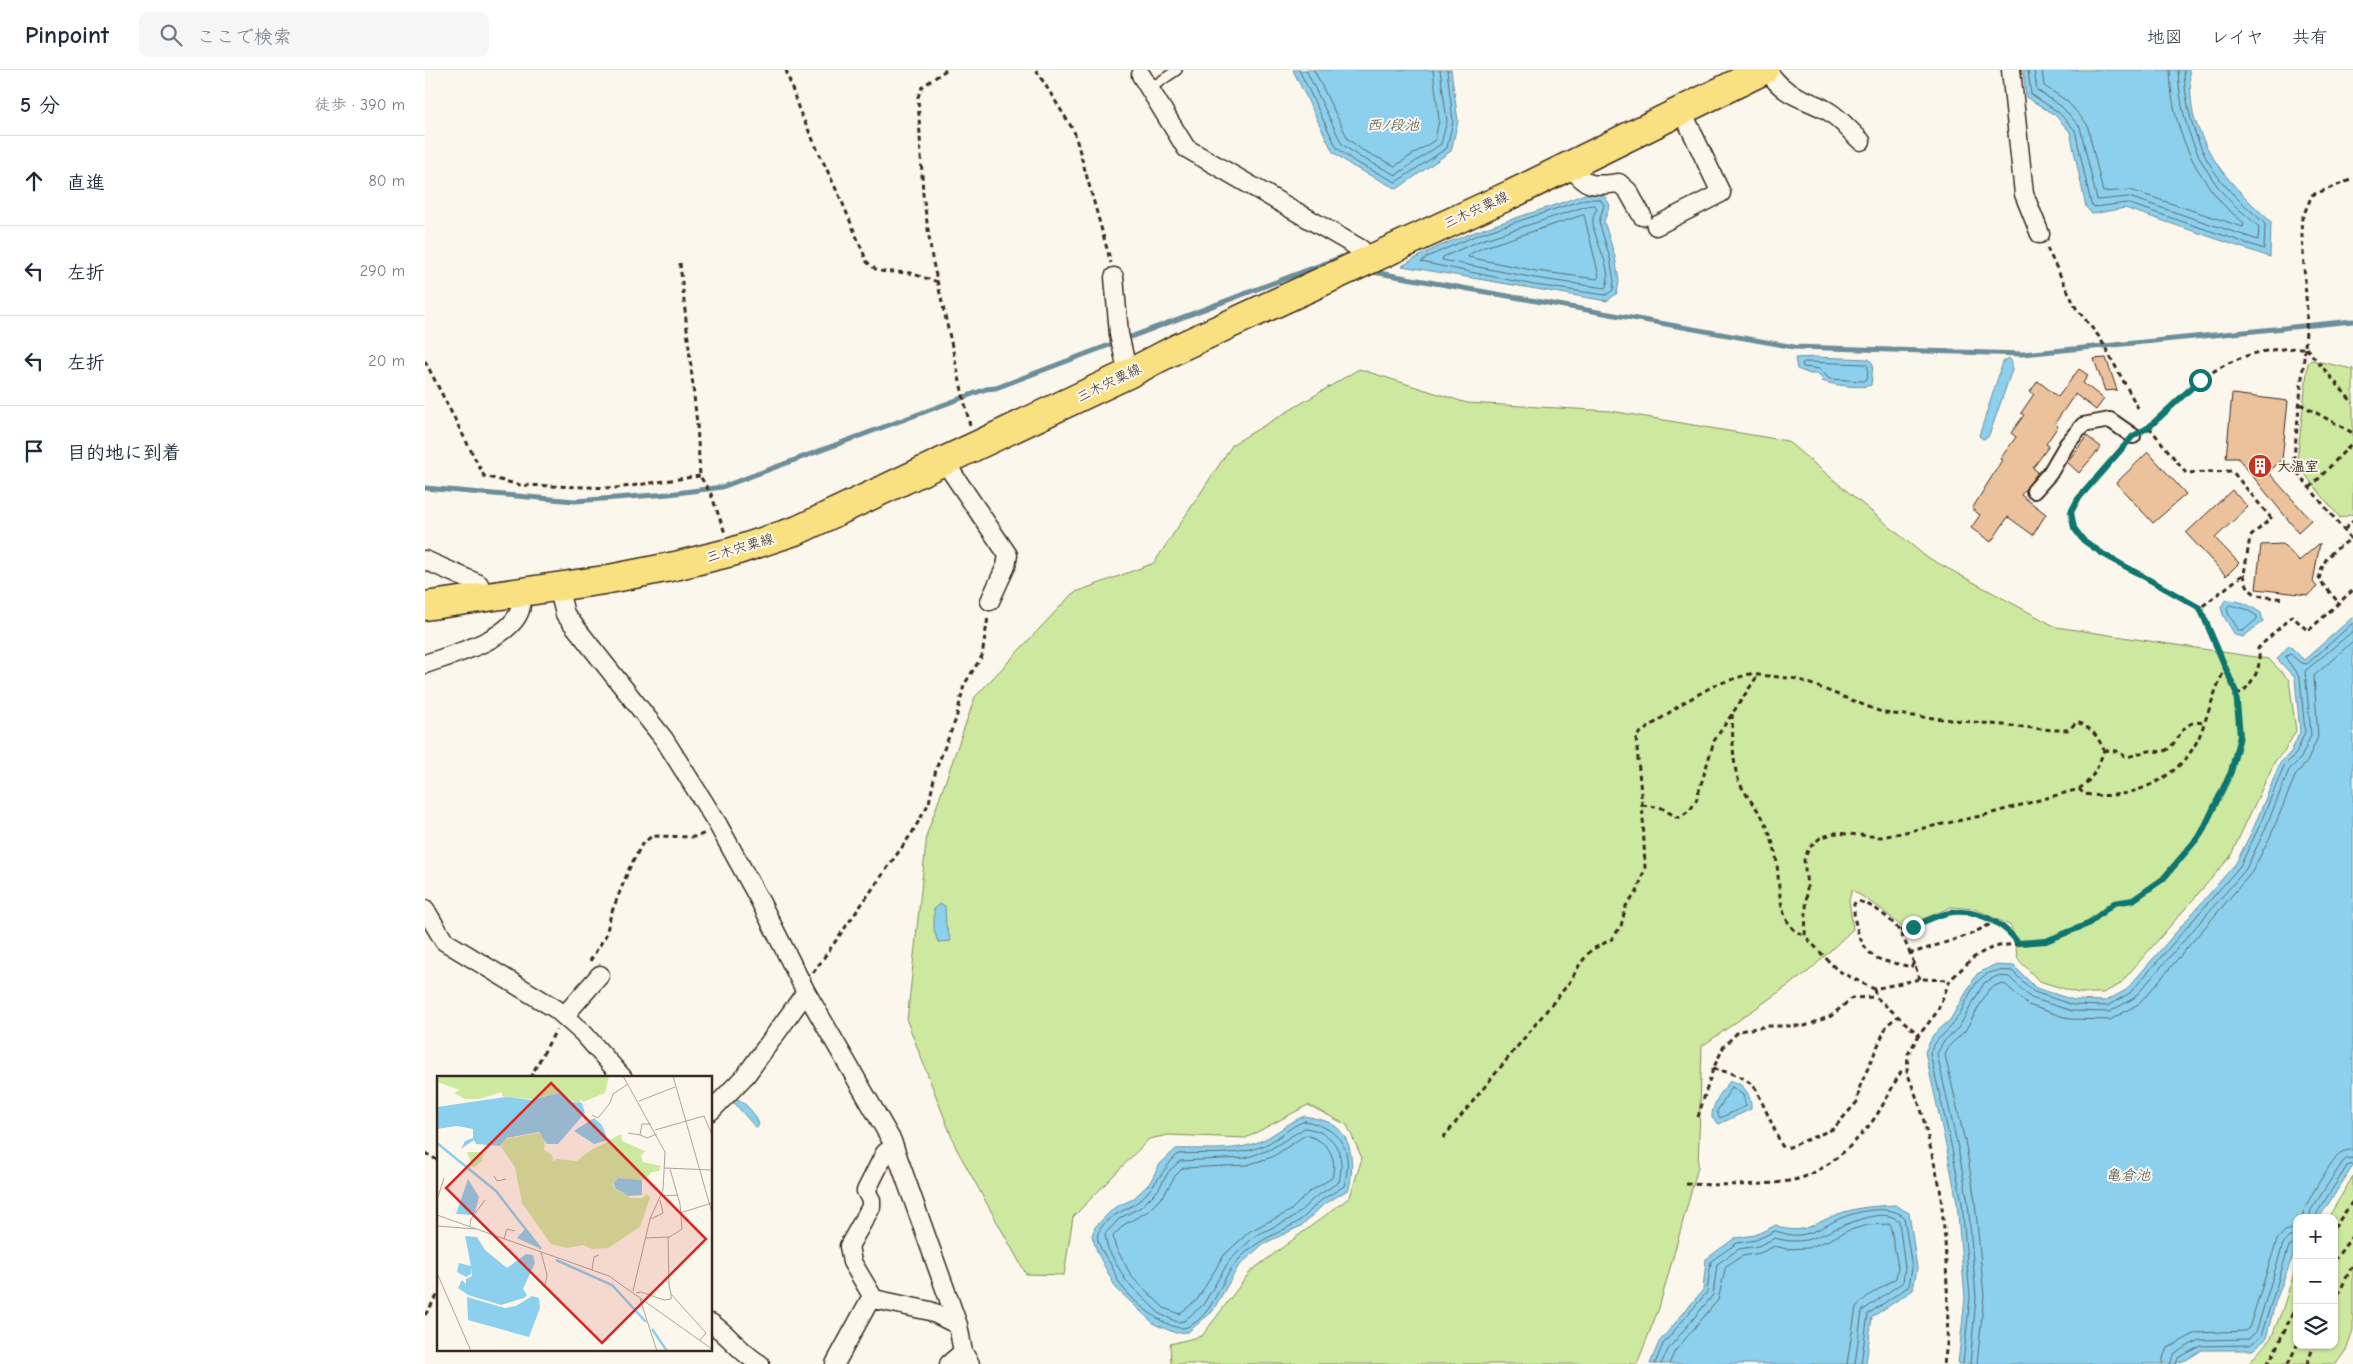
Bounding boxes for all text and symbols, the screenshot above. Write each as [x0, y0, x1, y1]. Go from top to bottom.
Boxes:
search box [139, 12, 489, 57]
text: Pinpoint [25, 21, 109, 49]
icon: search [157, 21, 185, 49]
text: ここで検索 [197, 26, 292, 48]
text: 地図 [2147, 27, 2183, 48]
text: レイヤ [2211, 27, 2264, 48]
text: 共有 [2292, 27, 2328, 48]
text: 5 分 [20, 93, 60, 117]
text: 徒歩 · 390 m [315, 96, 405, 114]
water label: 西ﾉ段池 [1367, 116, 1420, 134]
icon: ahead [20, 167, 48, 195]
text: 直進 [67, 172, 105, 194]
text: 80 m [368, 172, 405, 190]
street label: 三木宍粟線 [1441, 188, 1511, 232]
icon: left [20, 257, 48, 285]
text: 左折 [67, 262, 105, 284]
text: 290 m [360, 262, 405, 280]
icon: left [20, 347, 48, 375]
text: 左折 [67, 352, 105, 374]
text: 20 m [368, 352, 405, 370]
street label: 三木宍粟線 [1074, 360, 1144, 406]
route start [2189, 369, 2212, 392]
icon: arrive [20, 437, 48, 465]
text: 目的地に到着 [67, 442, 181, 464]
building icon: 大温室 [2247, 453, 2273, 479]
place label: 大温室 [2277, 458, 2319, 475]
street label: 三木宍粟線 [704, 530, 776, 566]
route end [1902, 916, 1925, 939]
inset map [437, 1076, 713, 1352]
water label: 亀倉池 [2105, 1166, 2151, 1184]
map controls [2293, 1214, 2338, 1349]
button: + [2293, 1214, 2338, 1259]
button: − [2293, 1259, 2338, 1304]
button: layers [2293, 1304, 2338, 1349]

